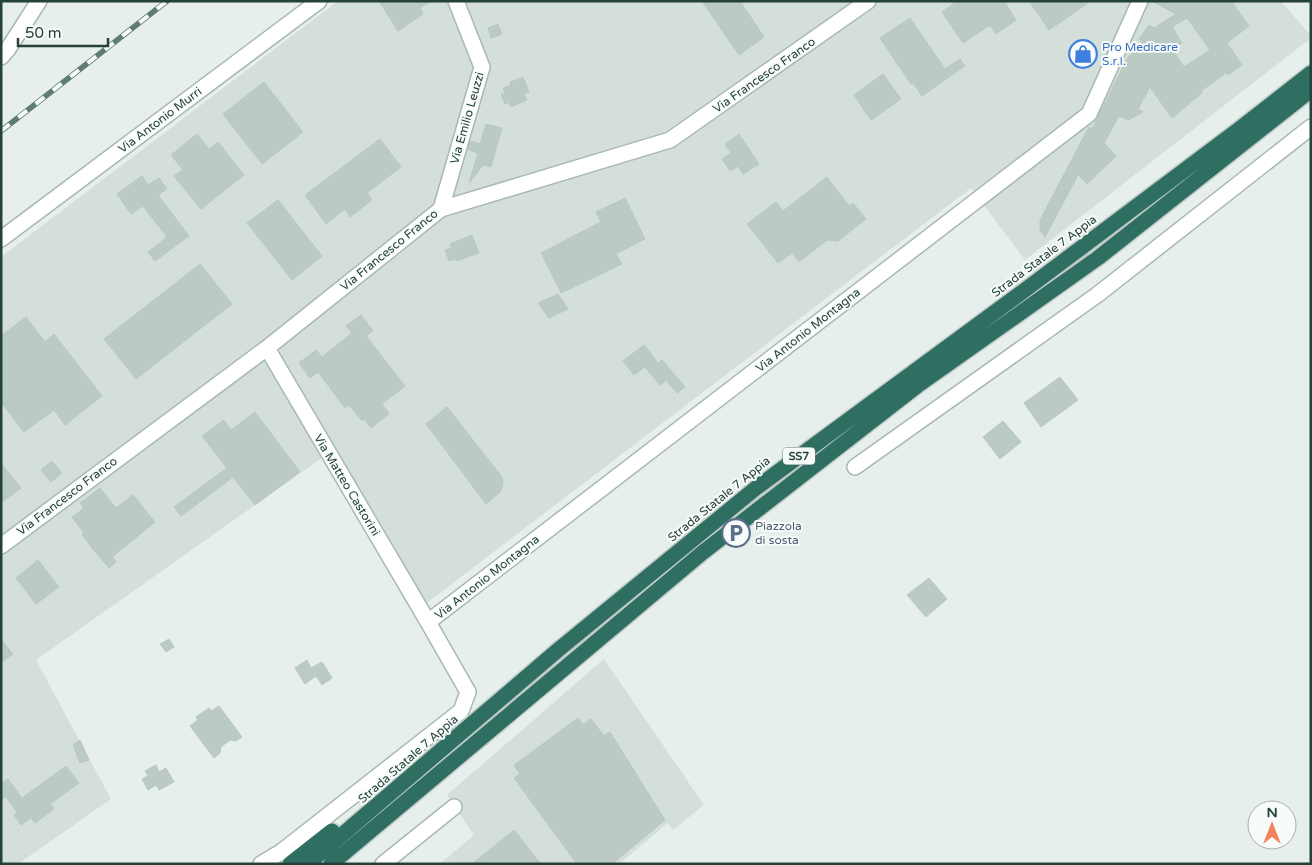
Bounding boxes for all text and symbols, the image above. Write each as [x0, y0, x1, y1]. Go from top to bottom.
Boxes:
scale bar [18, 15, 108, 47]
text: 50 m [25, 24, 62, 42]
street label: Via Francesco Franco [710, 34, 818, 116]
shop icon: Pro Medicare S.r.l. [1068, 39, 1098, 69]
place label: Pro Medicare S.r.l. [1102, 40, 1178, 68]
street label: Via Emilio Leuzzi [447, 70, 487, 166]
street label: Via Antonio Murri [116, 84, 204, 156]
street label: Via Francesco Franco [337, 206, 441, 294]
street label: Strada Statale 7 Appia [989, 212, 1099, 300]
street label: Via Antonio Montagna [753, 285, 863, 375]
street label: Via Matteo Castorini [311, 432, 383, 538]
road number: SS7 [783, 448, 815, 464]
street label: Strada Statale 7 Appia [665, 453, 773, 545]
street label: Via Francesco Franco [14, 454, 120, 538]
parking icon: Piazzola di sosta [721, 518, 751, 548]
place label: Piazzola di sosta [755, 519, 802, 547]
street label: Via Antonio Montagna [432, 532, 542, 622]
street label: Strada Statale 7 Appia [355, 712, 461, 806]
north arrow [1247, 800, 1297, 850]
text: N [1266, 804, 1278, 821]

